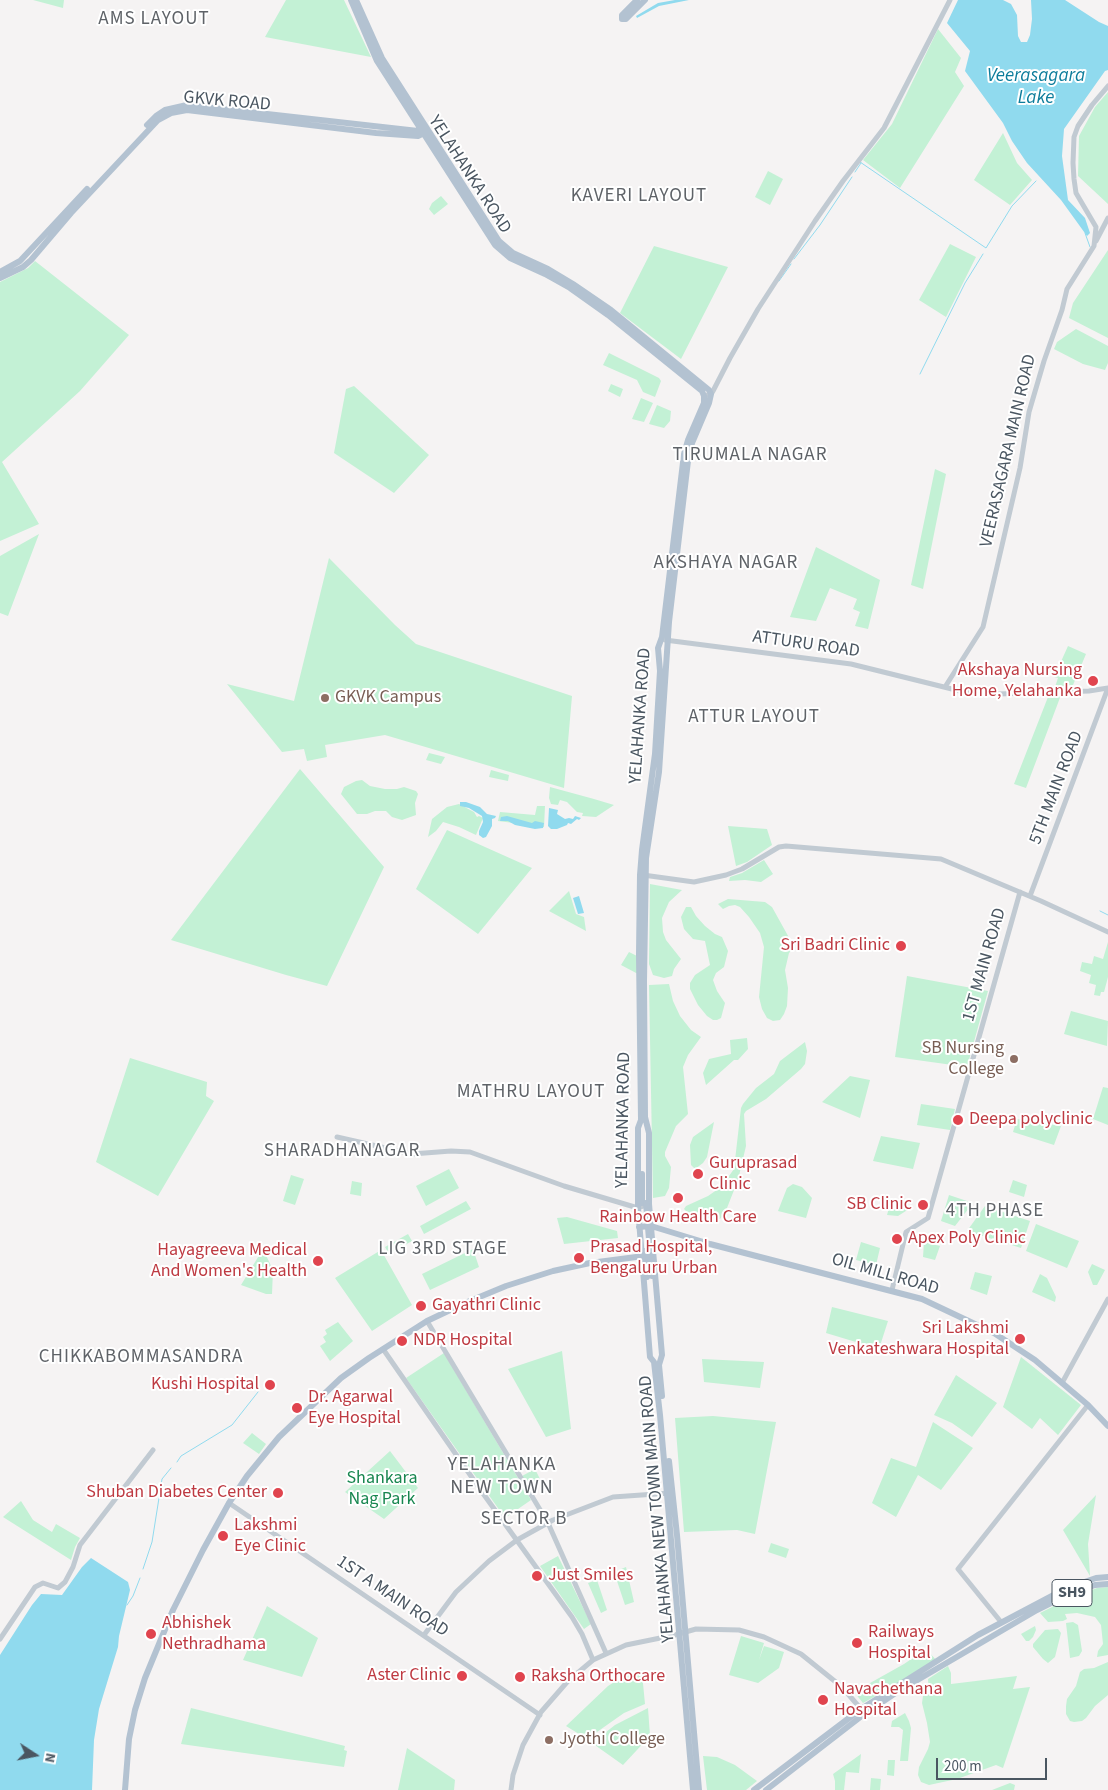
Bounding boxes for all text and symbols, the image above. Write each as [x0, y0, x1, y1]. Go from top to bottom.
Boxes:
district label: AMS LAYOUT [97, 9, 211, 31]
water label: Veerasagara Lake [987, 66, 1085, 110]
street label: GKVK ROAD [182, 87, 272, 117]
street label: YELAHANKA ROAD [423, 112, 515, 238]
district label: KAVERI LAYOUT [569, 186, 709, 208]
street label: VEERASAGARA MAIN ROAD [976, 352, 1042, 550]
district label: TIRUMALA NAGAR [671, 445, 829, 467]
district label: AKSHAYA NAGAR [652, 553, 800, 575]
street label: ATTURU ROAD [751, 627, 861, 663]
street label: YELAHANKA ROAD [625, 647, 657, 785]
place label: Akshaya Nursing Home, Yelahanka [952, 660, 1082, 702]
marker: Akshaya Nursing Home, Yelahanka [1086, 674, 1100, 688]
place label: GKVK Campus [335, 687, 441, 709]
marker: GKVK Campus [319, 692, 331, 704]
district label: ATTUR LAYOUT [687, 707, 821, 729]
street label: 5TH MAIN ROAD [1025, 728, 1089, 848]
street label: 1ST MAIN ROAD [958, 906, 1012, 1024]
place label: Sri Badri Clinic [780, 935, 890, 957]
marker: Sri Badri Clinic [894, 939, 908, 953]
place label: SB Nursing College [922, 1038, 1004, 1080]
street label: YELAHANKA ROAD [612, 1052, 636, 1188]
marker: SB Nursing College [1008, 1053, 1020, 1065]
district label: MATHRU LAYOUT [455, 1082, 607, 1104]
place label: Deepa polyclinic [969, 1109, 1093, 1131]
marker: Deepa polyclinic [951, 1113, 965, 1127]
district label: SHARADHANAGAR [262, 1141, 422, 1163]
place label: Guruprasad Clinic [709, 1153, 797, 1196]
marker: Guruprasad Clinic [691, 1167, 705, 1181]
marker: Rainbow Health Care [671, 1191, 685, 1205]
place label: SB Clinic [846, 1194, 912, 1216]
marker: SB Clinic [916, 1198, 930, 1212]
district label: 4TH PHASE [945, 1201, 1045, 1223]
place label: Rainbow Health Care [599, 1207, 757, 1229]
place label: Apex Poly Clinic [908, 1228, 1026, 1250]
marker: Apex Poly Clinic [890, 1232, 904, 1246]
place label: Prasad Hospital, Bengaluru Urban [590, 1237, 718, 1280]
district label: LIG 3RD STAGE [377, 1239, 509, 1261]
place label: Hayagreeva Medical And Women's Health [151, 1240, 307, 1282]
street label: OIL MILL ROAD [829, 1249, 941, 1301]
marker: Prasad Hospital, Bengaluru Urban [572, 1251, 586, 1265]
marker: Hayagreeva Medical And Women's Health [311, 1254, 325, 1268]
place label: Gayathri Clinic [432, 1295, 541, 1317]
marker: Gayathri Clinic [414, 1299, 428, 1313]
place label: Sri Lakshmi Venkateshwara Hospital [828, 1318, 1009, 1360]
place label: NDR Hospital [413, 1330, 512, 1352]
marker: Sri Lakshmi Venkateshwara Hospital [1013, 1332, 1027, 1346]
marker: NDR Hospital [395, 1334, 409, 1348]
district label: CHIKKABOMMASANDRA [37, 1347, 245, 1369]
place label: Kushi Hospital [151, 1374, 259, 1396]
street label: YELAHANKA NEW TOWN MAIN ROAD [636, 1374, 680, 1644]
marker: Kushi Hospital [263, 1378, 277, 1392]
place label: Dr. Agarwal Eye Hospital [308, 1387, 401, 1430]
marker: Dr. Agarwal Eye Hospital [290, 1401, 304, 1415]
district label: YELAHANKA NEW TOWN [446, 1454, 558, 1501]
park label: Shankara Nag Park [346, 1468, 418, 1510]
place label: Shuban Diabetes Center [86, 1482, 267, 1504]
marker: Shuban Diabetes Center [271, 1486, 285, 1500]
district label: SECTOR B [480, 1509, 568, 1531]
place label: Lakshmi Eye Clinic [234, 1515, 306, 1558]
marker: Lakshmi Eye Clinic [216, 1529, 230, 1543]
street label: 1ST A MAIN ROAD [332, 1552, 452, 1642]
place label: Just Smiles [548, 1565, 633, 1587]
marker: Just Smiles [530, 1569, 544, 1583]
road number: SH9 [1052, 1580, 1092, 1606]
place label: Abhishek Nethradhama [162, 1613, 266, 1656]
place label: Railways Hospital [868, 1622, 934, 1665]
marker: Abhishek Nethradhama [144, 1627, 158, 1641]
marker: Railways Hospital [850, 1636, 864, 1650]
place label: Aster Clinic [367, 1665, 451, 1687]
place label: Raksha Orthocare [531, 1666, 665, 1688]
marker: Aster Clinic [455, 1669, 469, 1683]
marker: Raksha Orthocare [513, 1670, 527, 1684]
place label: Navachethana Hospital [834, 1679, 942, 1722]
marker: Navachethana Hospital [816, 1693, 830, 1707]
place label: Jyothi College [559, 1729, 665, 1751]
north arrow [10, 1730, 60, 1780]
marker: Jyothi College [543, 1734, 555, 1746]
scale bar [938, 1748, 1049, 1780]
text: N [39, 1751, 60, 1764]
text: 200 m [944, 1756, 982, 1777]

